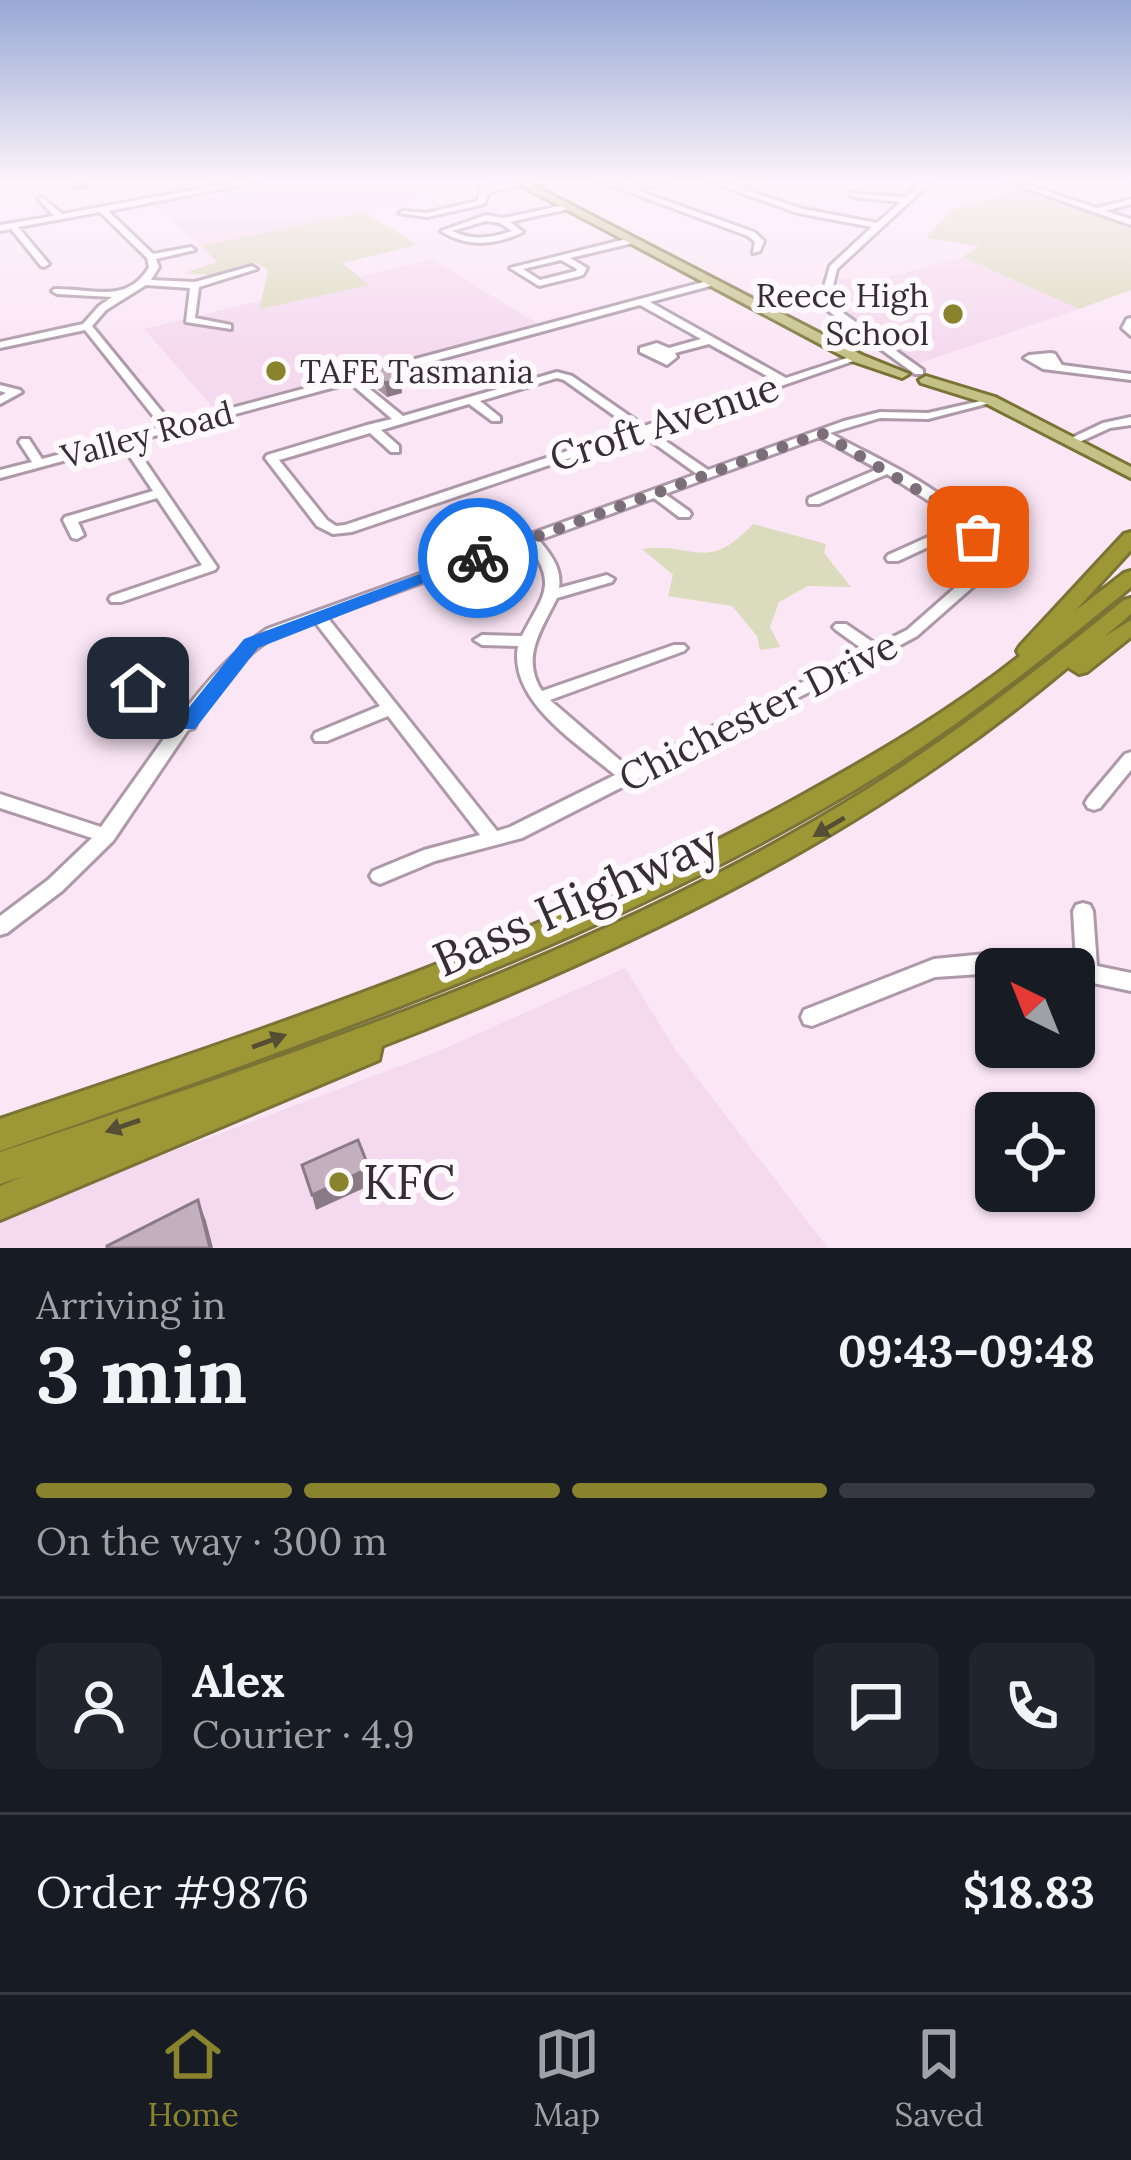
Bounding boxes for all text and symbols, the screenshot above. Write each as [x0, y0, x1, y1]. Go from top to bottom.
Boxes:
place label: Reece High School [756, 274, 929, 354]
marker: Reece High School [940, 301, 966, 327]
place label: TAFE Tasmania [300, 350, 534, 392]
marker: TAFE Tasmania [263, 358, 289, 384]
street label: Croft Avenue [543, 361, 785, 483]
street label: Valley Road [56, 391, 237, 477]
pin [927, 486, 1029, 588]
courier [418, 498, 538, 618]
icon: bag [945, 504, 1011, 570]
icon: bike [445, 525, 511, 591]
street label: Chichester Drive [610, 619, 906, 803]
pin [87, 637, 189, 739]
icon: home [105, 655, 171, 721]
street label: Bass Highway [424, 809, 729, 990]
one-way arrow [812, 815, 846, 836]
north arrow [975, 948, 1095, 1068]
map controls [975, 948, 1095, 1212]
one-way arrow [251, 1031, 287, 1049]
button: locate [975, 1092, 1095, 1212]
one-way arrow [105, 1118, 141, 1136]
place label: KFC [363, 1151, 455, 1212]
marker: KFC [326, 1169, 352, 1195]
text: Arriving in [36, 1280, 226, 1330]
text: 09:43–09:48 [838, 1322, 1095, 1379]
text: 3 min [36, 1325, 247, 1424]
text: On the way · 300 m [36, 1516, 387, 1566]
button: person [36, 1643, 162, 1769]
button: chat [813, 1643, 939, 1769]
button: phone [969, 1643, 1095, 1769]
text: Alex [192, 1652, 285, 1709]
text: Courier · 4.9 [192, 1709, 415, 1759]
text: Order #9876 [36, 1863, 309, 1920]
text: $18.83 [963, 1863, 1095, 1920]
tab: Home [147, 2021, 239, 2135]
tab: Map [533, 2021, 600, 2135]
tab: Saved [895, 2021, 984, 2135]

